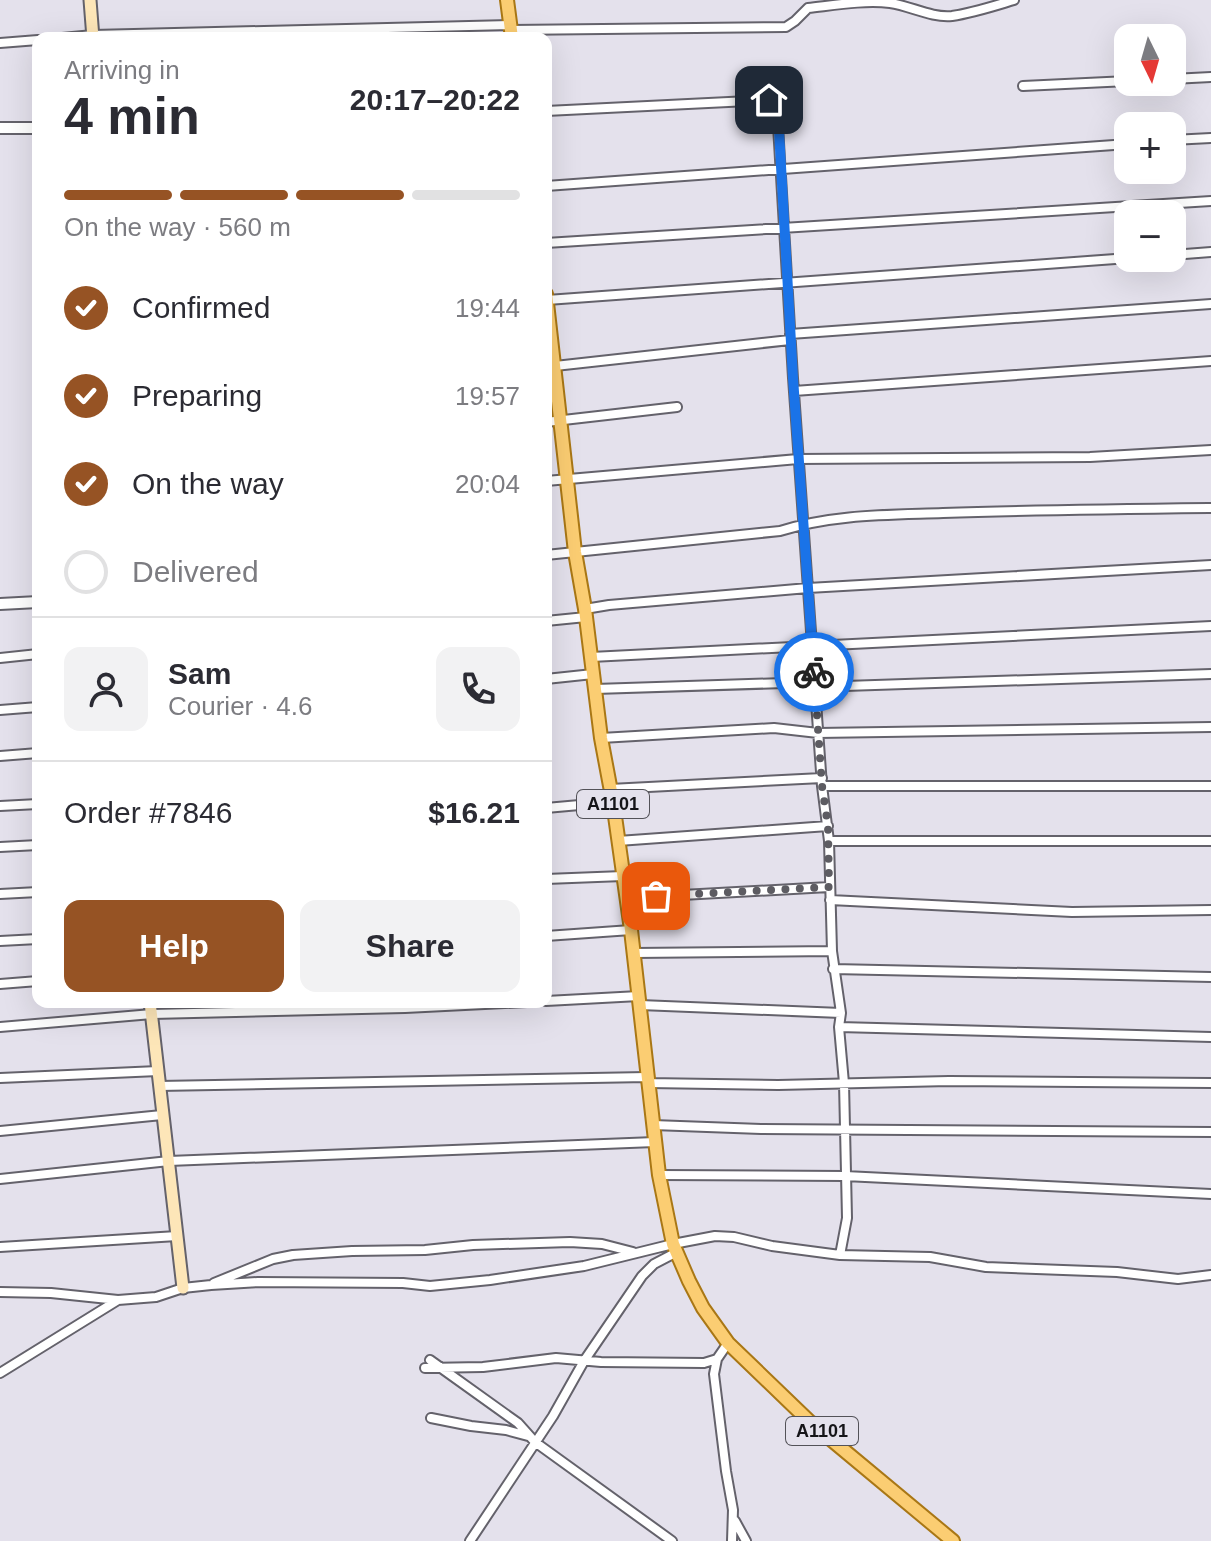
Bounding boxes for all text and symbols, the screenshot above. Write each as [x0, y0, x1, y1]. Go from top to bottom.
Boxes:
north arrow [1114, 24, 1186, 96]
map controls [1114, 24, 1186, 272]
text: Arriving in [64, 55, 180, 85]
pin [735, 66, 803, 134]
icon: home [747, 78, 791, 122]
text: 20:17–20:22 [350, 83, 520, 116]
text: 4 min [64, 87, 200, 145]
button: + [1114, 112, 1186, 184]
button: − [1114, 200, 1186, 272]
text: On the way · 560 m [64, 212, 291, 242]
icon: check [64, 286, 108, 330]
text: Confirmed [132, 291, 270, 324]
text: 19:44 [455, 293, 520, 323]
icon: check [64, 374, 108, 418]
text: Preparing [132, 379, 262, 412]
text: 19:57 [455, 381, 520, 411]
icon: check [64, 462, 108, 506]
text: On the way [132, 467, 284, 500]
text: 20:04 [455, 469, 520, 499]
text: Delivered [132, 555, 259, 588]
courier [774, 632, 854, 712]
button: person [64, 647, 148, 731]
button: phone [436, 647, 520, 731]
icon: bike [792, 650, 836, 694]
text: Sam [168, 657, 231, 690]
text: Courier · 4.6 [168, 691, 313, 721]
road number: A1101 [577, 790, 649, 818]
text: Order #7846 [64, 796, 232, 829]
text: $16.21 [428, 796, 520, 829]
pin [622, 862, 690, 930]
icon: bag [634, 874, 678, 918]
button: Help [64, 900, 284, 992]
button: Share [300, 900, 520, 992]
road number: A1101 [786, 1417, 858, 1445]

